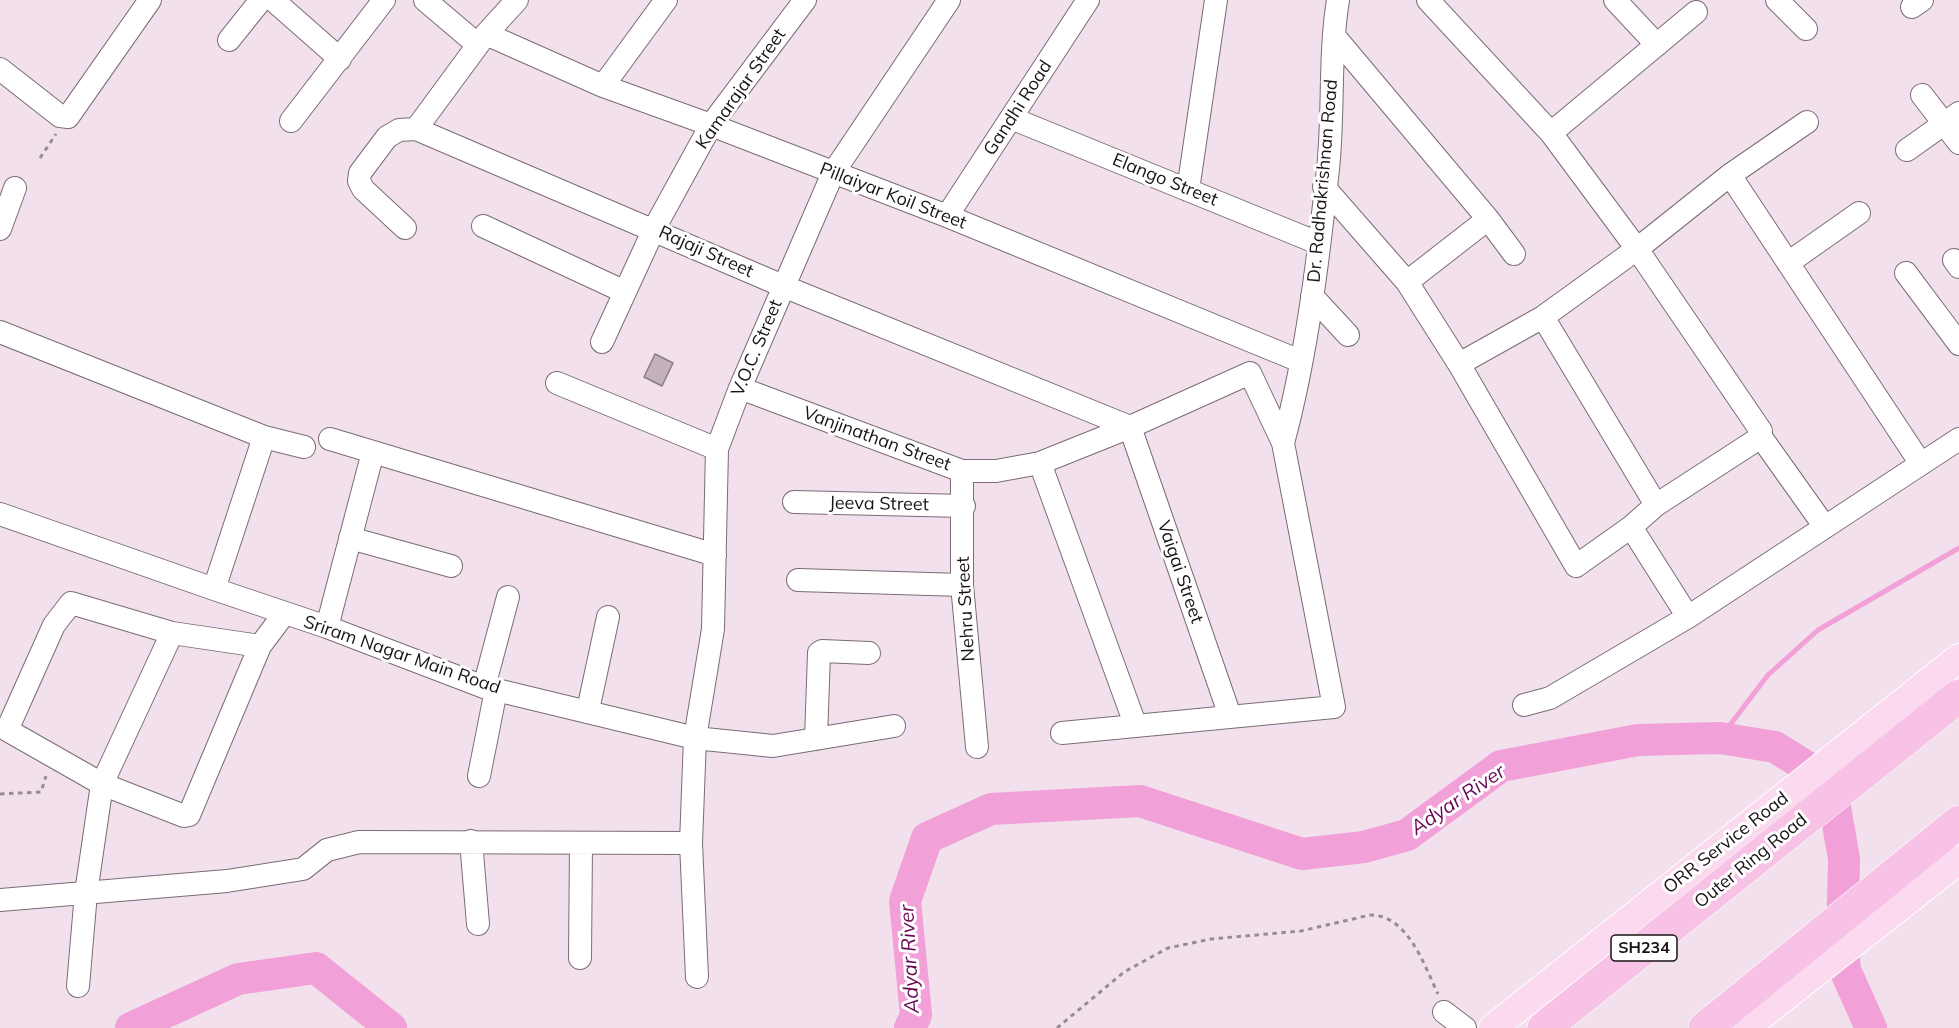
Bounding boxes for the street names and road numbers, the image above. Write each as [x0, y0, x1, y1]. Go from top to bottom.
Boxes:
street label: Kamarajar Street [691, 25, 791, 153]
street label: Gandhi Road [979, 56, 1057, 160]
street label: Dr. Radhakrishnan Road [1303, 78, 1343, 284]
street label: Elango Street [1109, 149, 1221, 211]
street label: Pillaiyar Koil Street [817, 158, 969, 234]
street label: Rajaji Street [655, 222, 757, 282]
street label: V.O.C. Street [727, 296, 787, 400]
street label: Vanjinathan Street [800, 402, 954, 476]
street label: Jeeva Street [829, 492, 929, 516]
street label: Vaigai Street [1152, 518, 1208, 626]
street label: Nehru Street [952, 556, 980, 662]
street label: Sriram Nagar Main Road [301, 611, 503, 699]
street label: ORR Service Road [1659, 787, 1793, 899]
street label: Outer Ring Road [1690, 809, 1812, 913]
road number: SH234 [1611, 935, 1677, 961]

